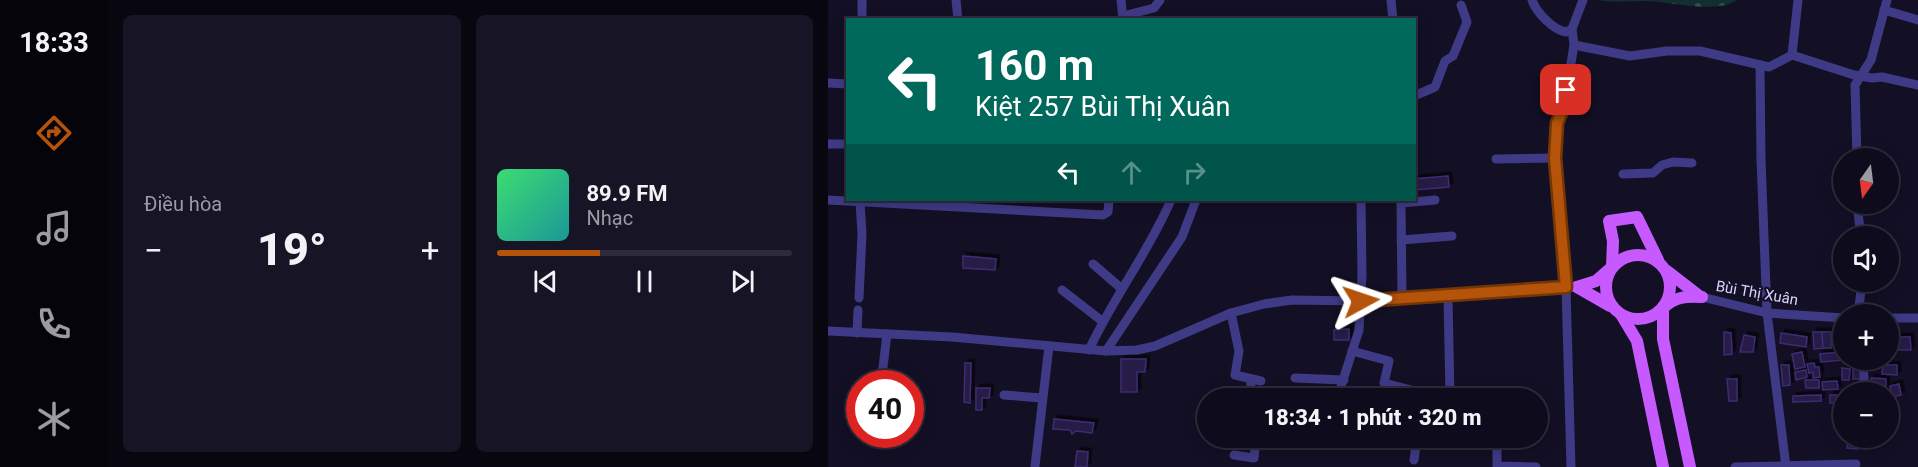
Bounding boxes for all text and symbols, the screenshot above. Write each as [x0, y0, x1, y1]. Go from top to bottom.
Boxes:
text: 18:33 [19, 27, 89, 59]
text: 160 m [975, 41, 1094, 90]
icon: left [876, 42, 954, 120]
pin [1540, 64, 1591, 115]
icon: arrive [1549, 73, 1582, 106]
text: Kiệt 257 Bùi Thị Xuân [975, 91, 1230, 123]
icon: directions [33, 112, 75, 154]
north arrow [1833, 148, 1899, 214]
map controls [1833, 148, 1899, 448]
icon: left [1052, 156, 1085, 189]
icon: ahead [1115, 156, 1148, 189]
icon: right [1178, 156, 1211, 189]
text: 89.9 FM [587, 181, 668, 206]
text: Điều hòa [144, 192, 222, 216]
text: Nhạc [587, 206, 633, 230]
icon: music [33, 207, 75, 249]
text: 19° [257, 223, 327, 276]
button: sound [1833, 226, 1899, 292]
text: − [144, 231, 163, 270]
text: + [421, 231, 440, 270]
icon: previous [529, 265, 562, 298]
icon: pause [628, 265, 661, 298]
icon: next [726, 265, 759, 298]
position arrow [1329, 269, 1393, 333]
street label: Bùi Thị Xuân [1714, 277, 1800, 309]
icon: phone [33, 303, 75, 345]
button: + [1833, 304, 1899, 370]
speed limit sign: 40 [846, 370, 924, 448]
button: − [1833, 382, 1899, 448]
icon: climate [33, 398, 75, 440]
text: 18:34 · 1 phút · 320 m [1263, 405, 1482, 430]

